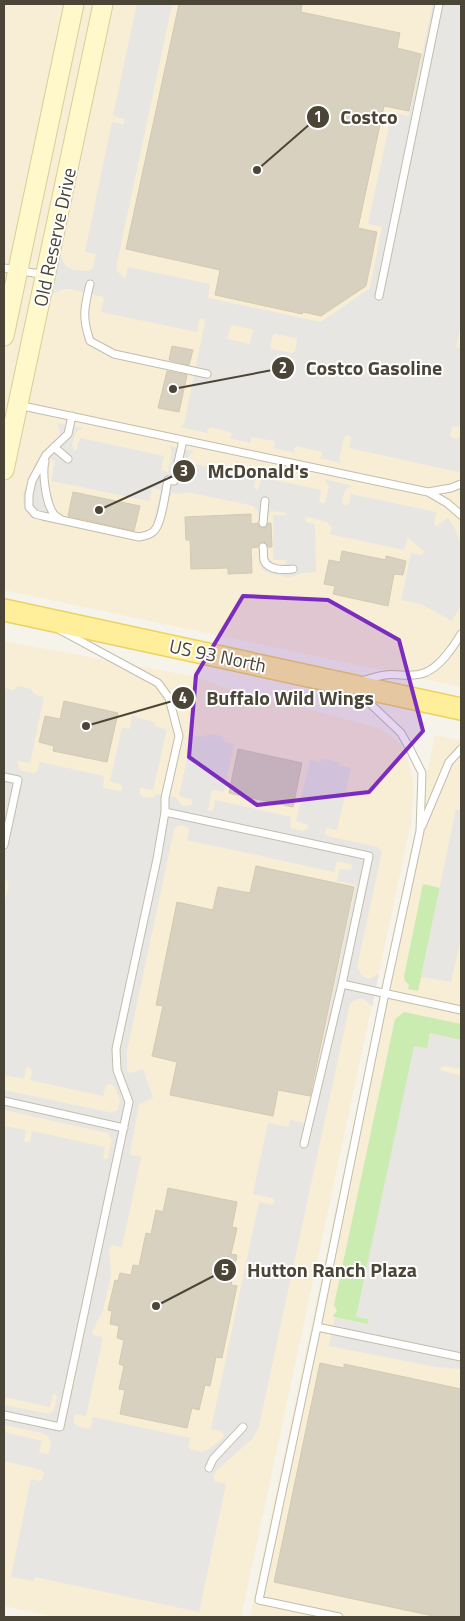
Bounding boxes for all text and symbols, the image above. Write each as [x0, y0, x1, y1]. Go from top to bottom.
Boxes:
callout: Costco [306, 99, 408, 134]
text: Costco [340, 101, 398, 132]
text: 1 [314, 105, 322, 128]
street label: Old Reserve Drive [25, 165, 83, 309]
callout: Costco Gasoline [270, 351, 452, 386]
text: Costco Gasoline [306, 352, 442, 383]
text: 2 [279, 356, 287, 379]
callout: McDonald's [172, 454, 318, 489]
text: McDonald's [207, 455, 309, 486]
text: 3 [180, 459, 188, 482]
street label: US 93 North [167, 631, 269, 679]
callout: Buffalo Wild Wings [171, 680, 384, 715]
text: Buffalo Wild Wings [206, 682, 374, 713]
text: 4 [179, 686, 187, 709]
callout: Hutton Ranch Plaza [212, 1252, 427, 1287]
text: Hutton Ranch Plaza [247, 1254, 417, 1285]
text: 5 [221, 1258, 229, 1281]

